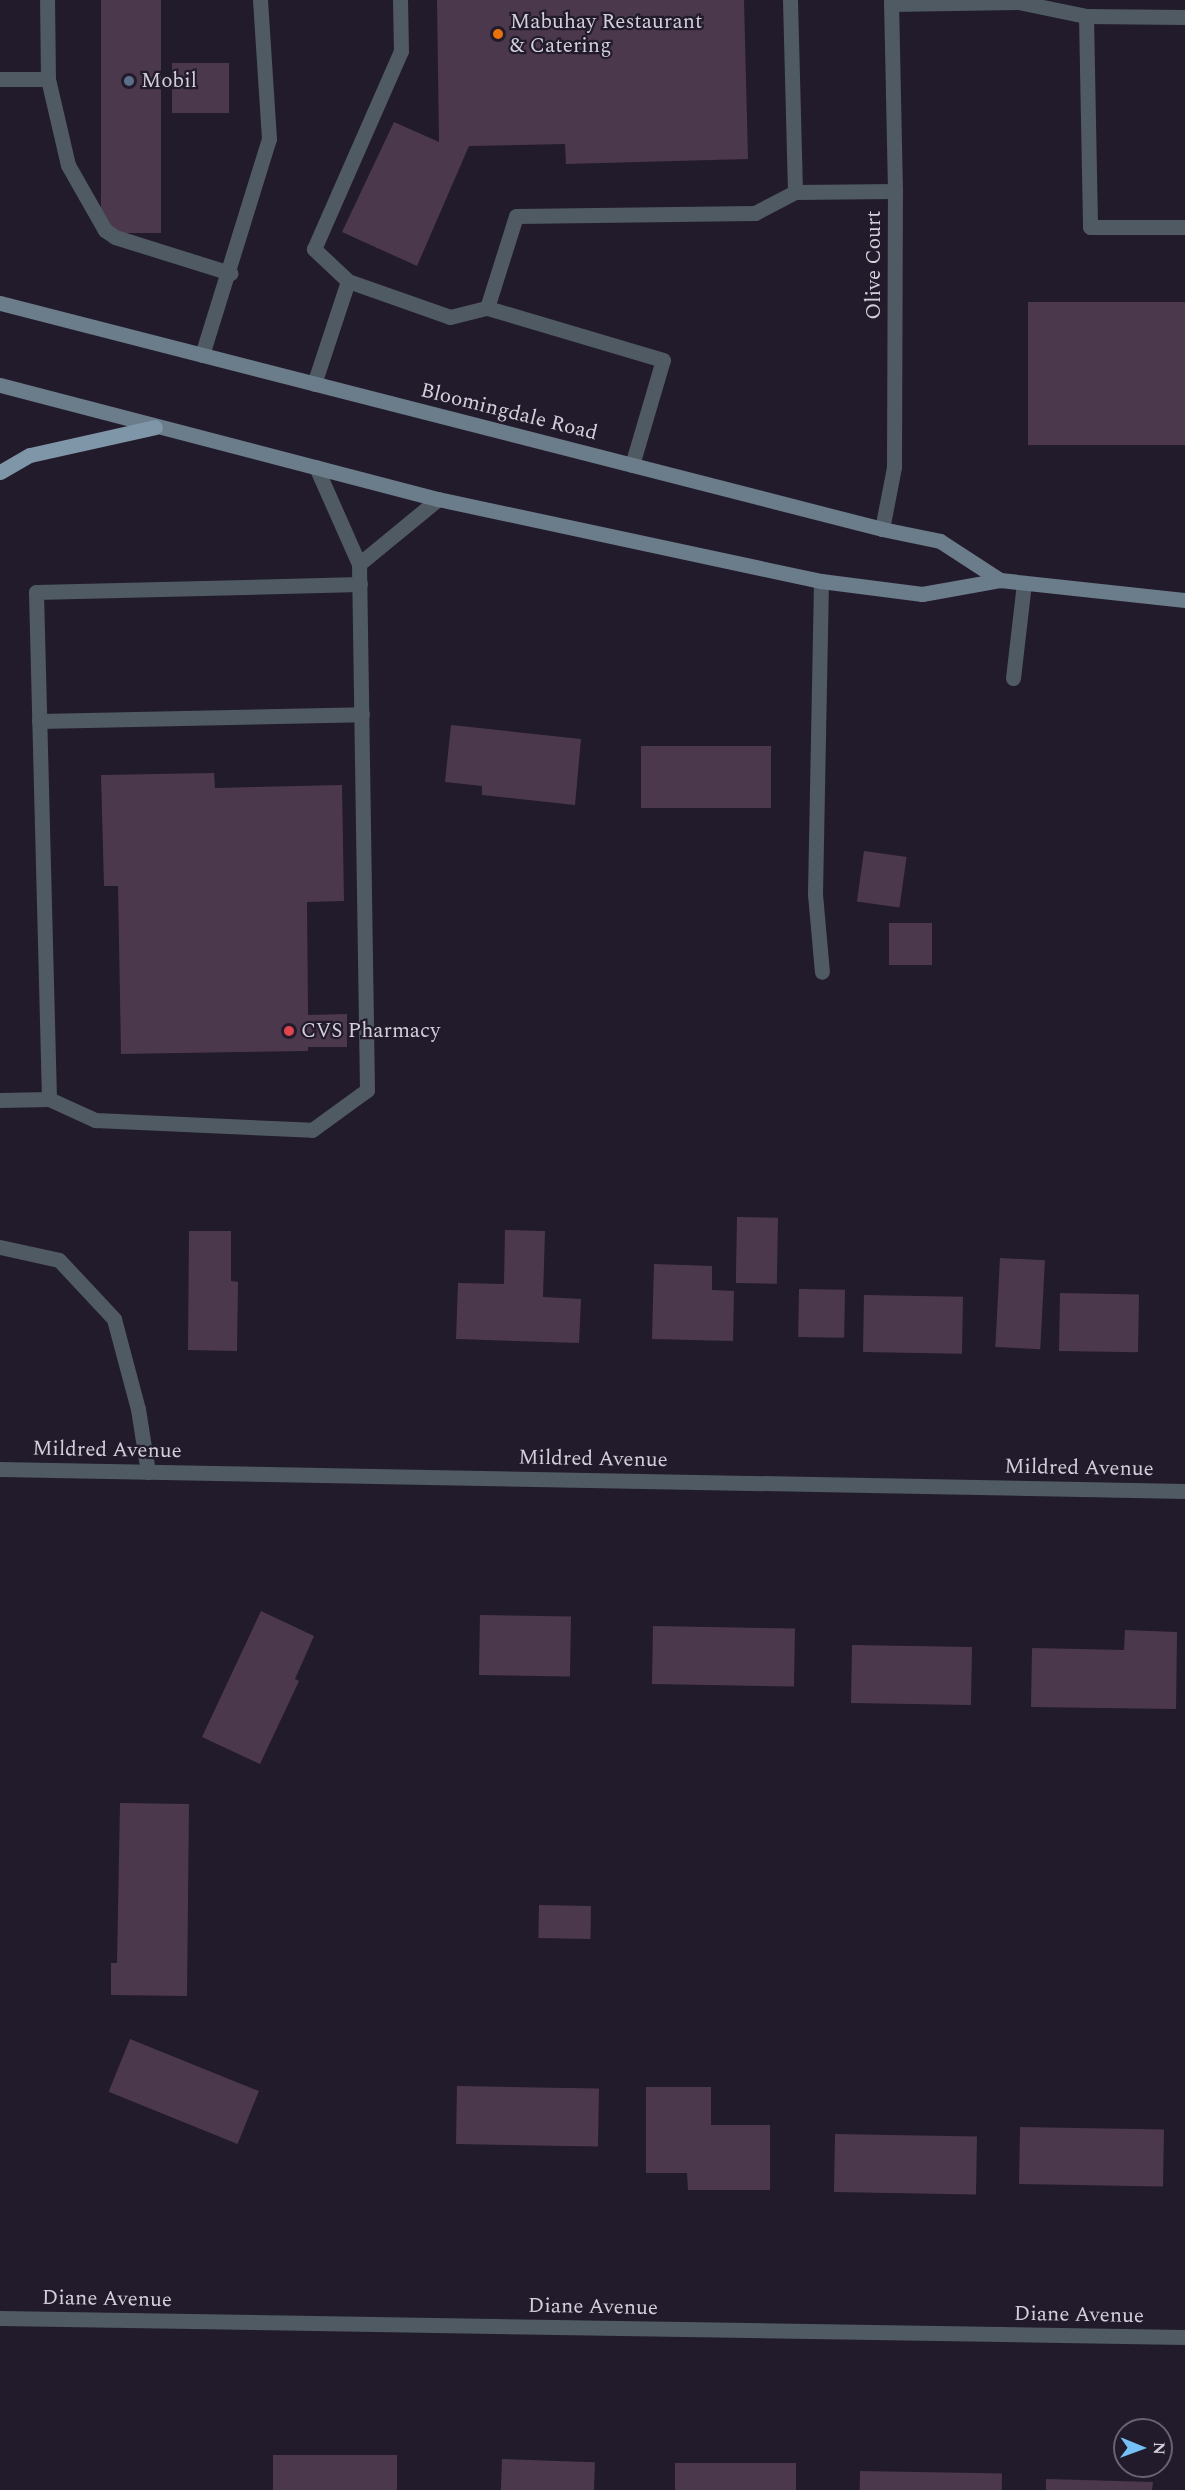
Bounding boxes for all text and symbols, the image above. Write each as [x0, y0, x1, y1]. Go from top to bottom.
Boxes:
place label: Mabuhay Restaurant & Catering [510, 9, 702, 59]
marker: Mabuhay Restaurant & Catering [491, 27, 505, 41]
place label: Mobil [141, 68, 197, 94]
marker: Mobil [122, 74, 136, 88]
street label: Olive Court [861, 210, 887, 320]
street label: Bloomingdale Road [418, 378, 600, 446]
place label: CVS Pharmacy [301, 1018, 440, 1044]
marker: CVS Pharmacy [282, 1024, 296, 1038]
street label: Mildred Avenue [32, 1436, 182, 1464]
street label: Mildred Avenue [518, 1445, 668, 1473]
street label: Mildred Avenue [1004, 1454, 1154, 1482]
street label: Diane Avenue [42, 2285, 172, 2313]
street label: Diane Avenue [528, 2293, 658, 2321]
street label: Diane Avenue [1014, 2301, 1144, 2329]
north arrow [1113, 2418, 1173, 2478]
text: N [1147, 2442, 1171, 2455]

